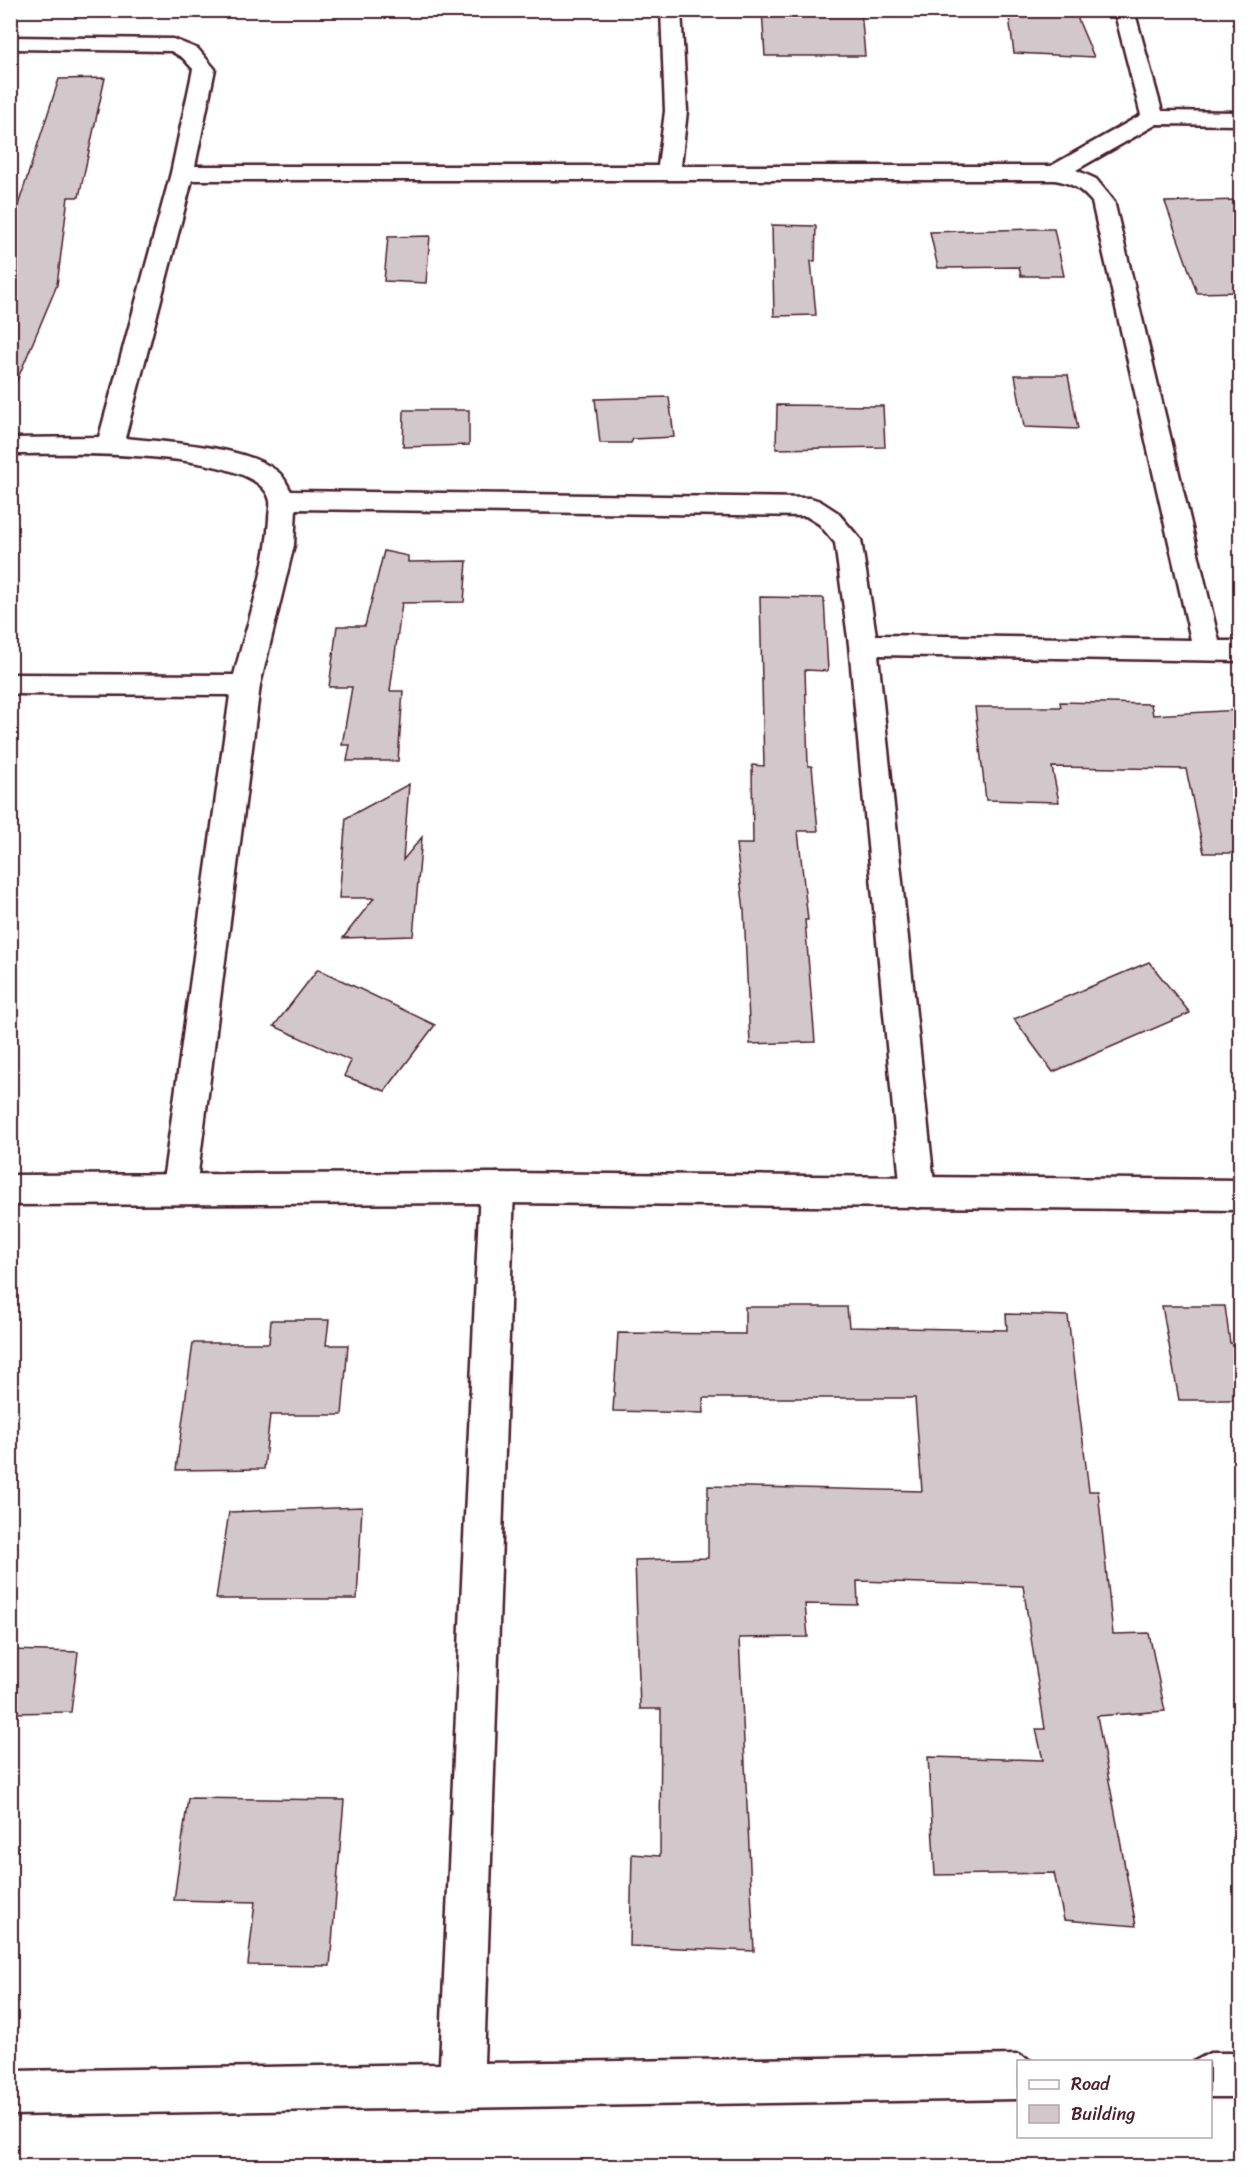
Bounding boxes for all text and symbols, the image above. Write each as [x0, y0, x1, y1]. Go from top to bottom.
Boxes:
legend [1017, 2060, 1212, 2138]
text: Road [1071, 2068, 1111, 2100]
text: Building [1071, 2098, 1135, 2130]

